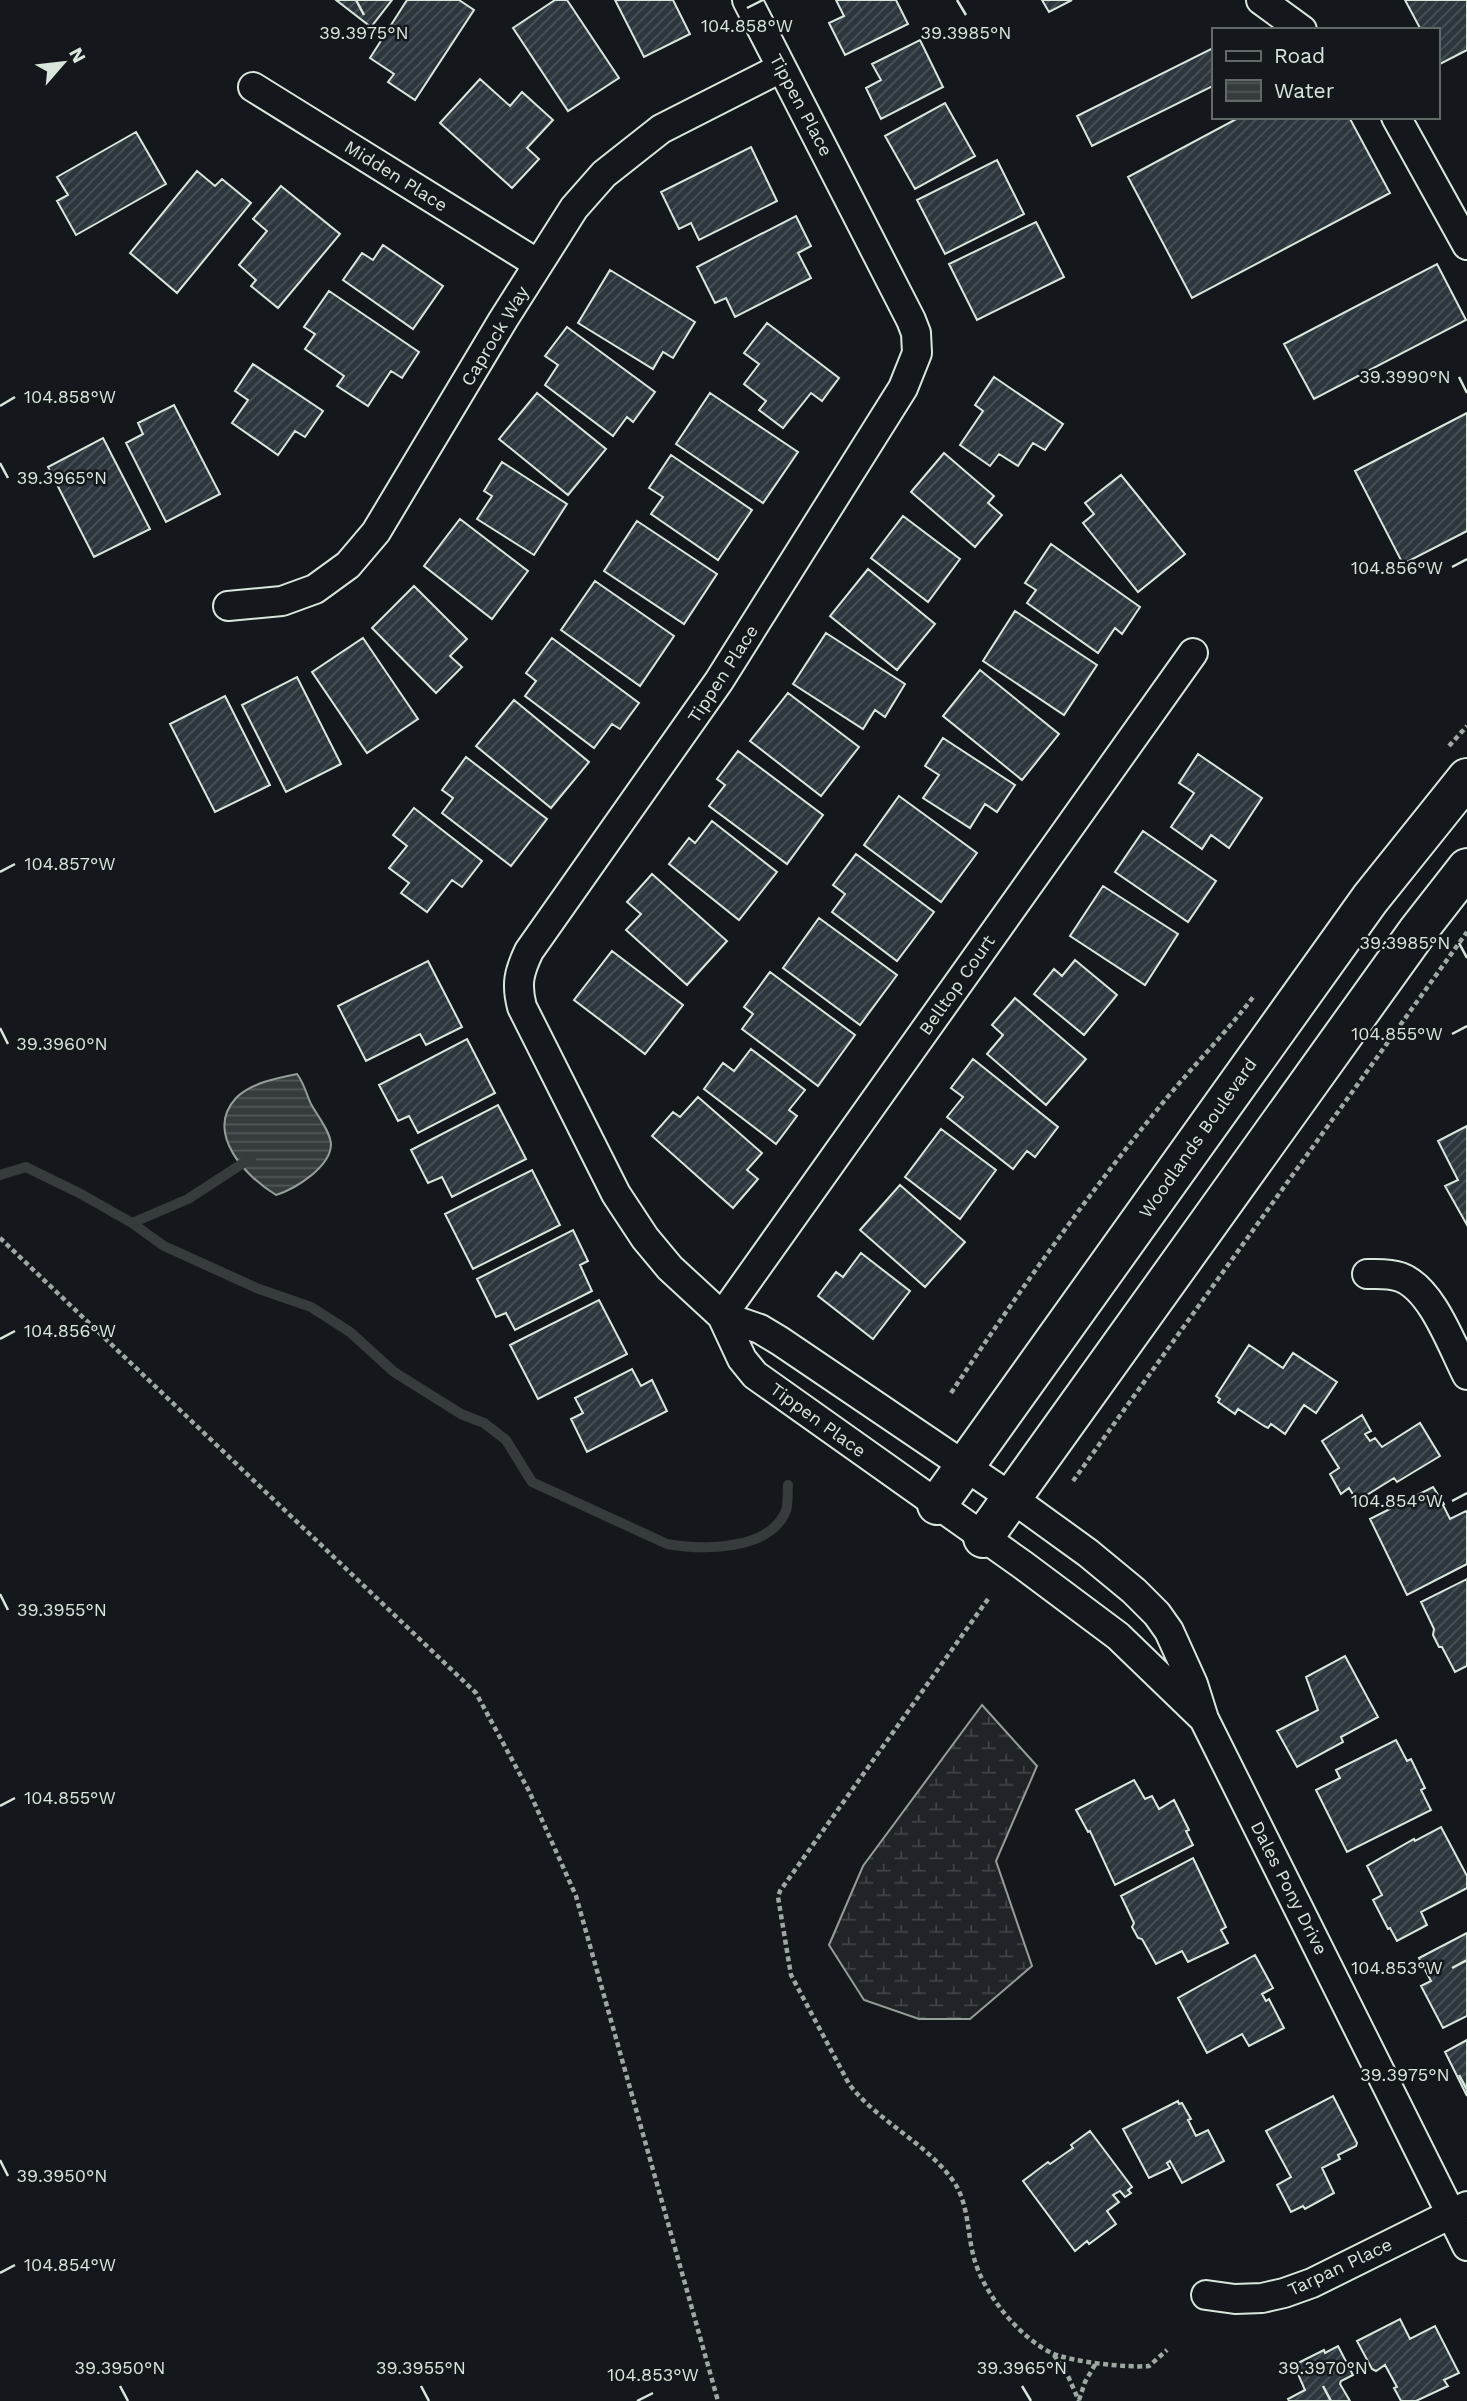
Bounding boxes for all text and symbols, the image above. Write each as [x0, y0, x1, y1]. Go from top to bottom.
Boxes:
text: 104.858°W [701, 15, 793, 36]
text: 39.3975°N [319, 22, 409, 43]
text: 39.3985°N [921, 22, 1011, 43]
north arrow [28, 28, 98, 98]
legend [1212, 28, 1439, 119]
text: Road [1274, 43, 1325, 68]
text: N [64, 44, 91, 67]
street label: Tippen Place [766, 50, 837, 159]
text: Water [1274, 78, 1335, 103]
street label: Midden Place [341, 136, 452, 216]
street label: Caprock Way [457, 281, 533, 389]
text: 39.3990°N [1359, 366, 1451, 387]
text: 104.858°W [24, 386, 116, 407]
text: 39.3965°N [17, 467, 107, 488]
text: 104.856°W [1351, 557, 1443, 578]
street label: Tippen Place [683, 621, 762, 727]
text: 104.857°W [24, 853, 116, 874]
street label: Belltop Court [914, 930, 999, 1039]
text: 39.3985°N [1360, 932, 1450, 953]
text: 104.855°W [1351, 1023, 1443, 1044]
text: 39.3960°N [16, 1033, 108, 1054]
street label: Woodlands Boulevard [1134, 1054, 1261, 1222]
text: 104.856°W [24, 1320, 116, 1341]
street label: Tippen Place [767, 1378, 870, 1461]
text: 104.854°W [1351, 1490, 1443, 1511]
text: 39.3955°N [17, 1599, 107, 1620]
text: 104.855°W [24, 1787, 116, 1808]
street label: Dales Pony Drive [1247, 1818, 1332, 1958]
text: 104.853°W [1351, 1957, 1443, 1978]
text: 39.3975°N [1360, 2064, 1450, 2085]
text: 39.3950°N [17, 2165, 107, 2186]
street label: Tarpan Place [1284, 2233, 1395, 2300]
text: 104.854°W [24, 2254, 116, 2275]
text: 39.3950°N [75, 2357, 165, 2378]
text: 39.3955°N [376, 2357, 466, 2378]
text: 39.3965°N [977, 2357, 1067, 2378]
text: 39.3970°N [1278, 2357, 1368, 2378]
text: 104.853°W [607, 2364, 699, 2385]

